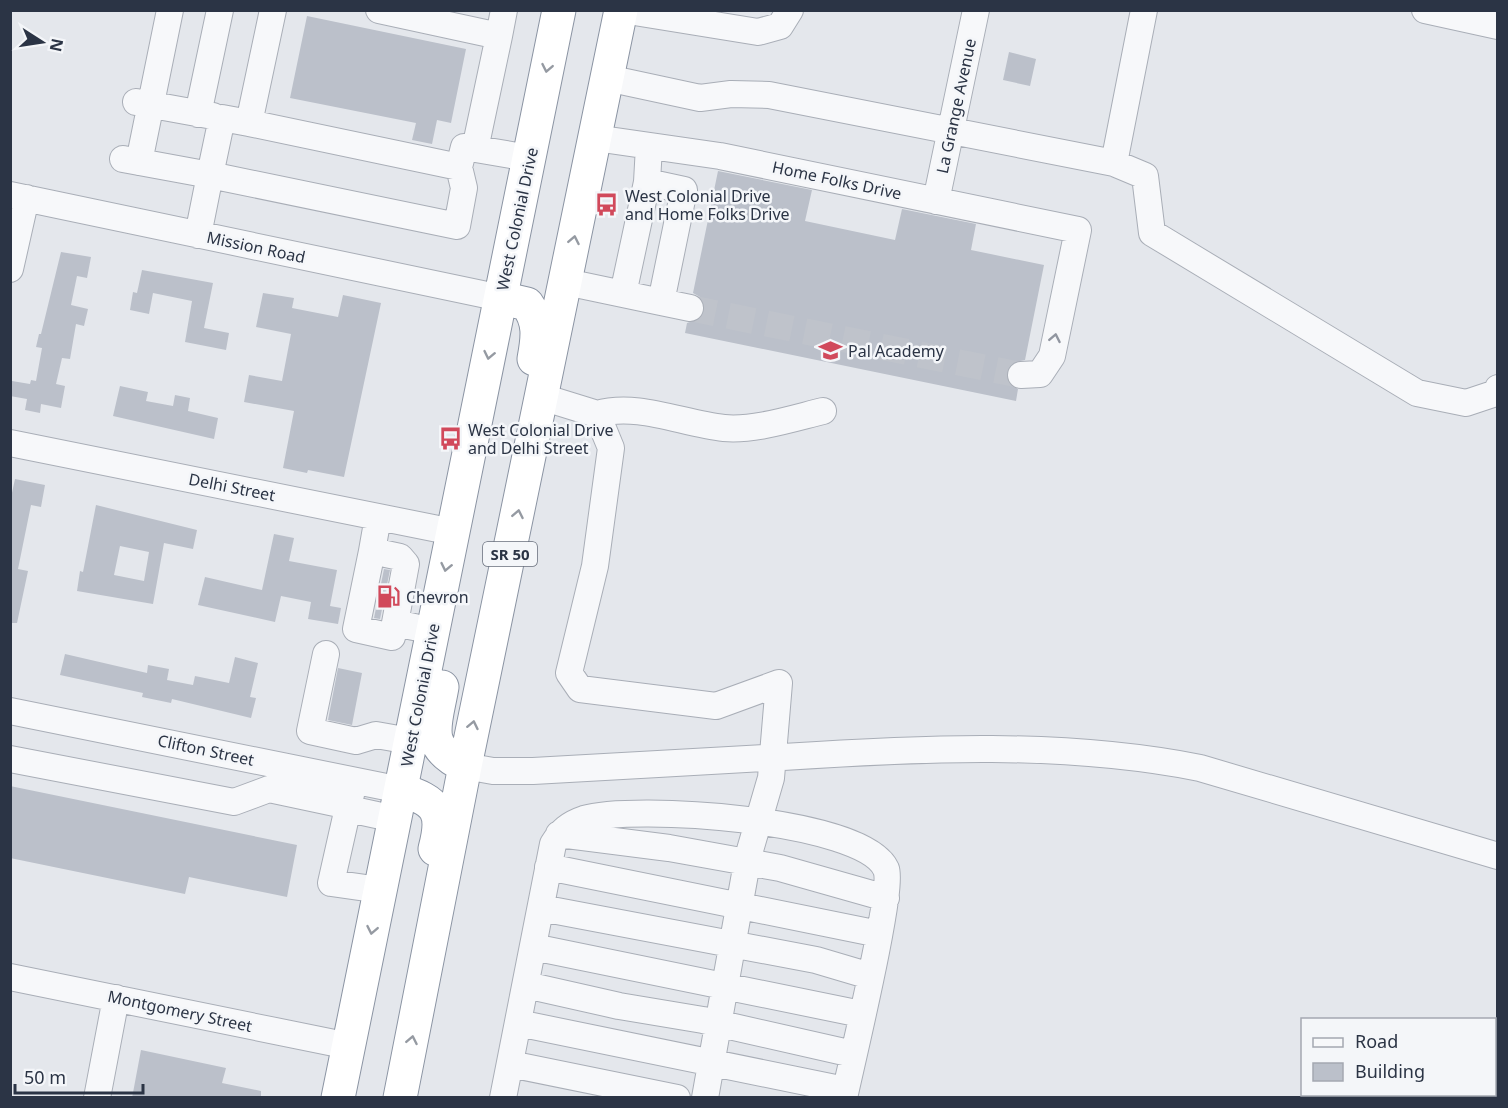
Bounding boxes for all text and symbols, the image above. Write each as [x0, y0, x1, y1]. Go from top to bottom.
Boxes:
north arrow [12, 12, 72, 72]
text: N [45, 36, 69, 54]
street label: La Grange Avenue [931, 36, 981, 176]
one-way arrow [542, 63, 555, 73]
street label: West Colonial Drive [491, 145, 543, 293]
street label: Home Folks Drive [770, 156, 904, 204]
place label: West Colonial Drive and Home Folks Drive [625, 185, 790, 225]
bus stop icon: West Colonial Drive and Home Folks Drive [594, 192, 620, 218]
street label: Mission Road [205, 226, 307, 268]
one-way arrow [567, 236, 580, 246]
one-way arrow [1048, 333, 1061, 343]
school or university icon: Pal Academy [817, 338, 843, 364]
place label: Pal Academy [848, 340, 945, 362]
one-way arrow [483, 350, 496, 360]
place label: West Colonial Drive and Delhi Street [468, 419, 614, 459]
bus stop icon: West Colonial Drive and Delhi Street [437, 426, 463, 452]
street label: Delhi Street [187, 468, 277, 506]
one-way arrow [511, 509, 524, 519]
road number: SR 50 [483, 542, 537, 566]
one-way arrow [440, 562, 453, 572]
fuel station icon: Chevron [375, 584, 401, 610]
place label: Chevron [406, 586, 469, 608]
street label: West Colonial Drive [395, 621, 445, 769]
one-way arrow [466, 720, 479, 730]
street label: Clifton Street [156, 729, 256, 771]
one-way arrow [366, 925, 379, 935]
street label: Montgomery Street [106, 985, 254, 1037]
legend [1301, 1018, 1496, 1096]
text: Road [1355, 1029, 1398, 1053]
one-way arrow [405, 1035, 418, 1045]
scale bar [15, 1057, 142, 1095]
text: Building [1355, 1059, 1425, 1083]
text: 50 m [24, 1065, 66, 1089]

